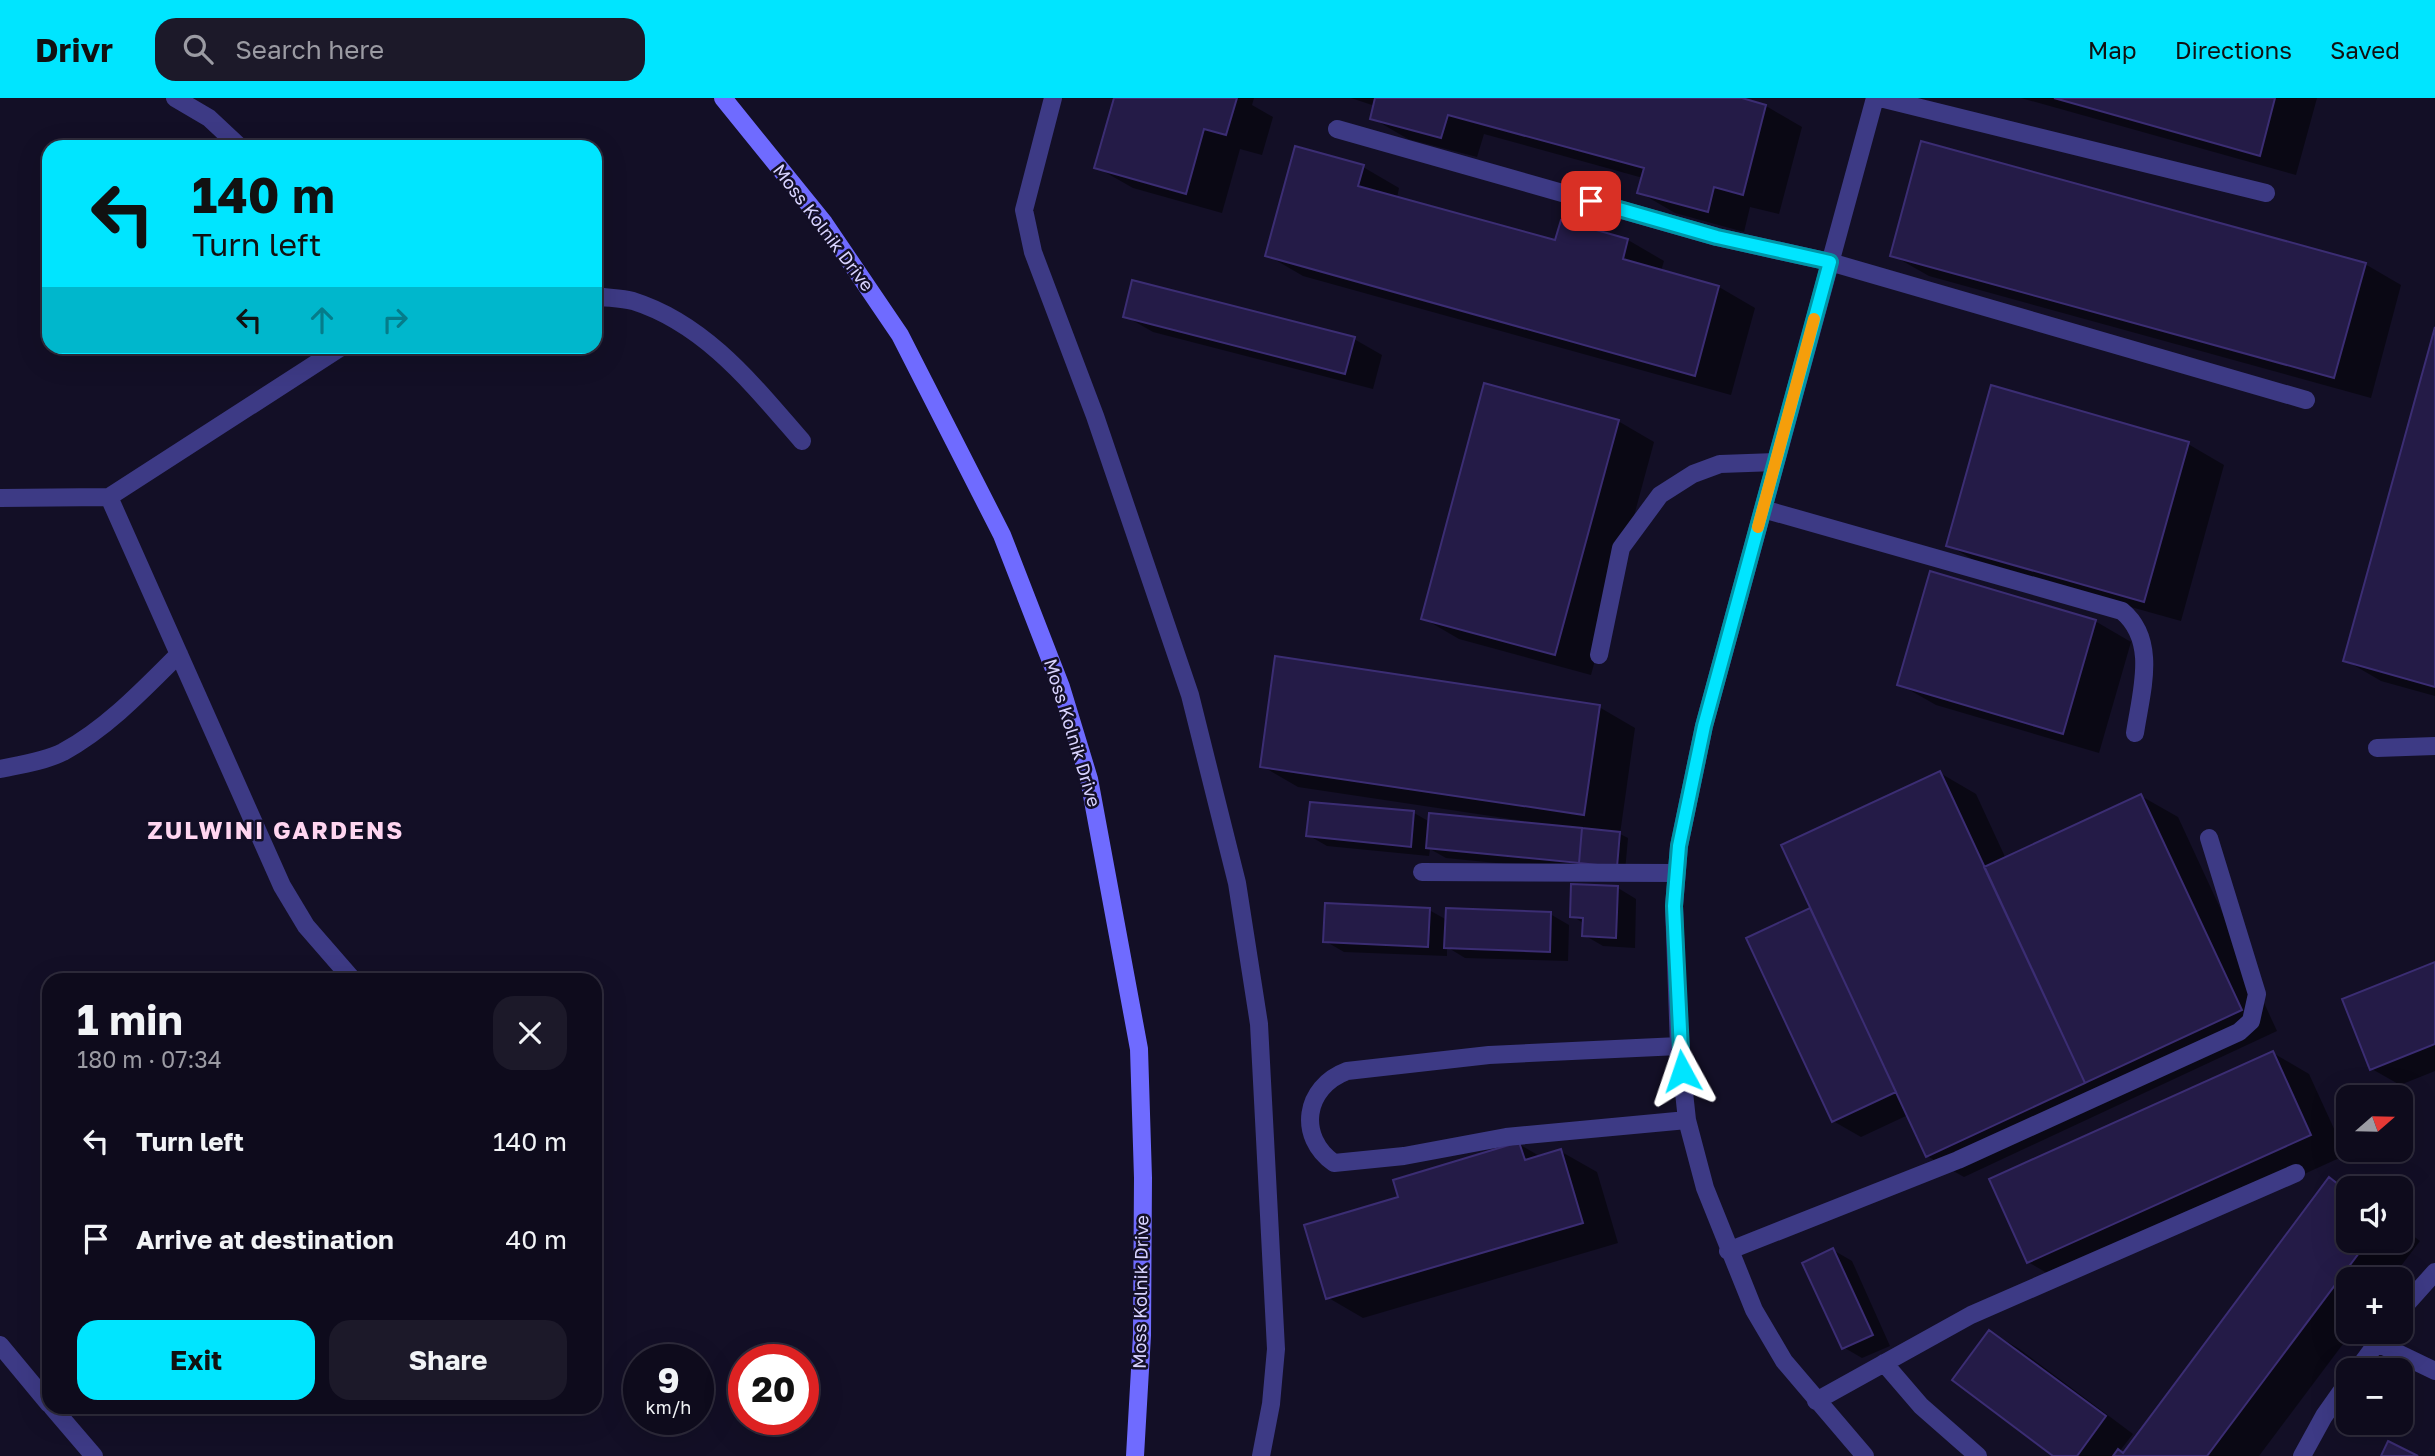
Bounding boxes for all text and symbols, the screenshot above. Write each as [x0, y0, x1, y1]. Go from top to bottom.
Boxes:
search box [155, 18, 645, 81]
text: Drivr [35, 30, 113, 69]
icon: search [179, 30, 217, 68]
text: Search here [235, 34, 384, 65]
text: Map [2088, 35, 2137, 64]
text: Directions [2175, 35, 2292, 64]
text: Saved [2330, 35, 2400, 64]
street label: Moss Kolnik Drive [769, 159, 879, 295]
text: 140 m [192, 165, 335, 224]
icon: left [77, 168, 168, 259]
pin [1561, 171, 1621, 231]
icon: arrive [1572, 182, 1610, 220]
text: Turn left [192, 225, 321, 263]
icon: left [230, 301, 268, 339]
icon: ahead [303, 301, 341, 339]
icon: right [376, 301, 414, 339]
street label: Moss Kolnik Drive [1040, 656, 1106, 809]
district label: ZULWINI GARDENS [148, 815, 404, 844]
text: 1 min [77, 994, 183, 1044]
button: close [493, 996, 567, 1070]
position arrow [1645, 1034, 1719, 1108]
text: 180 m · 07:34 [77, 1045, 222, 1073]
north arrow [2336, 1085, 2413, 1162]
map controls [2336, 1085, 2413, 1435]
icon: left [77, 1122, 115, 1160]
text: Turn left [136, 1126, 244, 1157]
text: 140 m [493, 1126, 567, 1157]
button: sound [2336, 1176, 2413, 1253]
street label: Moss Kolnik Drive [1128, 1215, 1152, 1369]
icon: arrive [77, 1220, 115, 1258]
text: Arrive at destination [136, 1224, 394, 1255]
text: 40 m [506, 1224, 567, 1255]
button: + [2336, 1267, 2413, 1344]
button: Exit [77, 1320, 315, 1400]
button: Share [329, 1320, 567, 1400]
speed limit sign: 20 [728, 1344, 819, 1435]
button: − [2336, 1358, 2413, 1435]
text: 9 [657, 1359, 680, 1401]
text: km/h [646, 1396, 691, 1418]

